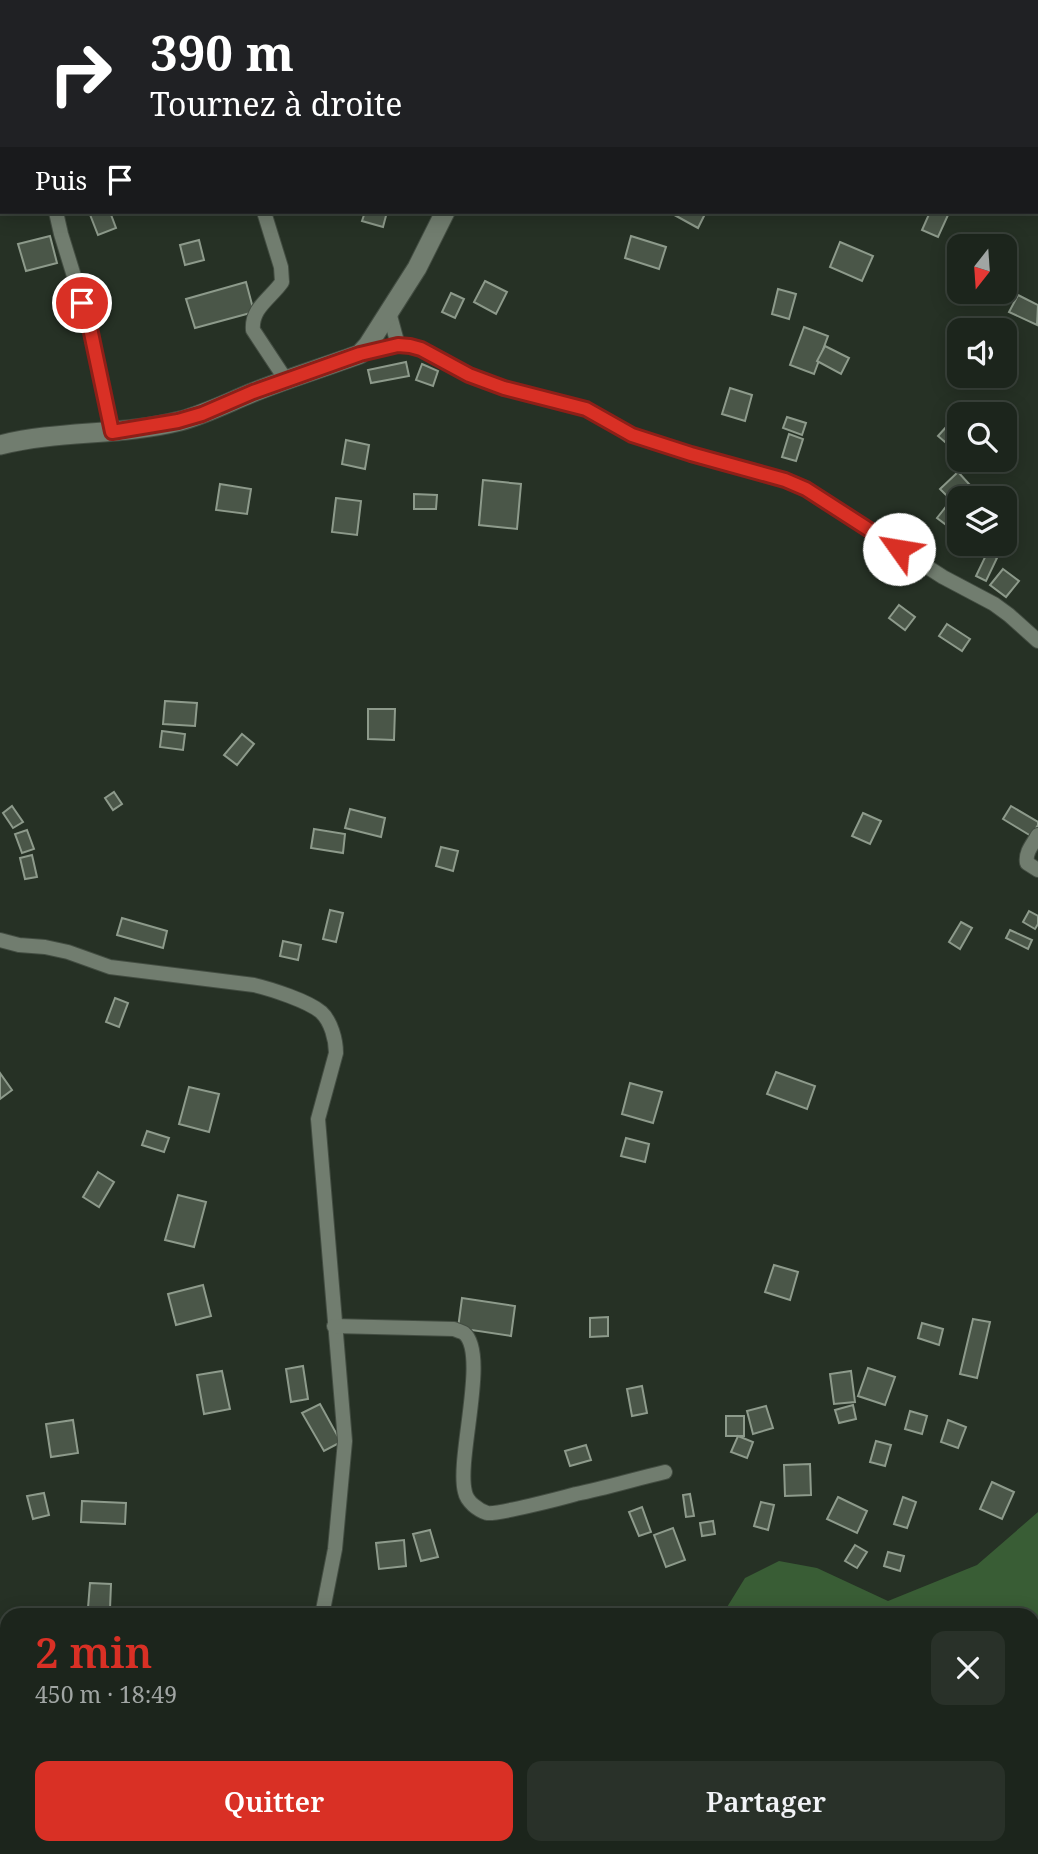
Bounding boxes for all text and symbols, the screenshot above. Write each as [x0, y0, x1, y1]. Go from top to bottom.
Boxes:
text: 390 m [150, 19, 294, 85]
icon: right [35, 28, 126, 119]
text: Tournez à droite [150, 82, 402, 125]
icon: arrive [101, 161, 139, 199]
text: Puis [35, 162, 87, 198]
north arrow [947, 234, 1017, 304]
map controls [947, 234, 1017, 556]
pin [52, 273, 112, 333]
icon: arrive [63, 284, 101, 322]
button: sound [947, 318, 1017, 388]
button: search [947, 402, 1017, 472]
button: layers [947, 486, 1017, 556]
position arrow [862, 512, 936, 586]
text: 2 min [35, 1623, 152, 1680]
button: close [931, 1631, 1005, 1705]
text: 450 m · 18:49 [35, 1678, 177, 1710]
button: Quitter [35, 1761, 513, 1841]
button: Partager [527, 1761, 1005, 1841]

